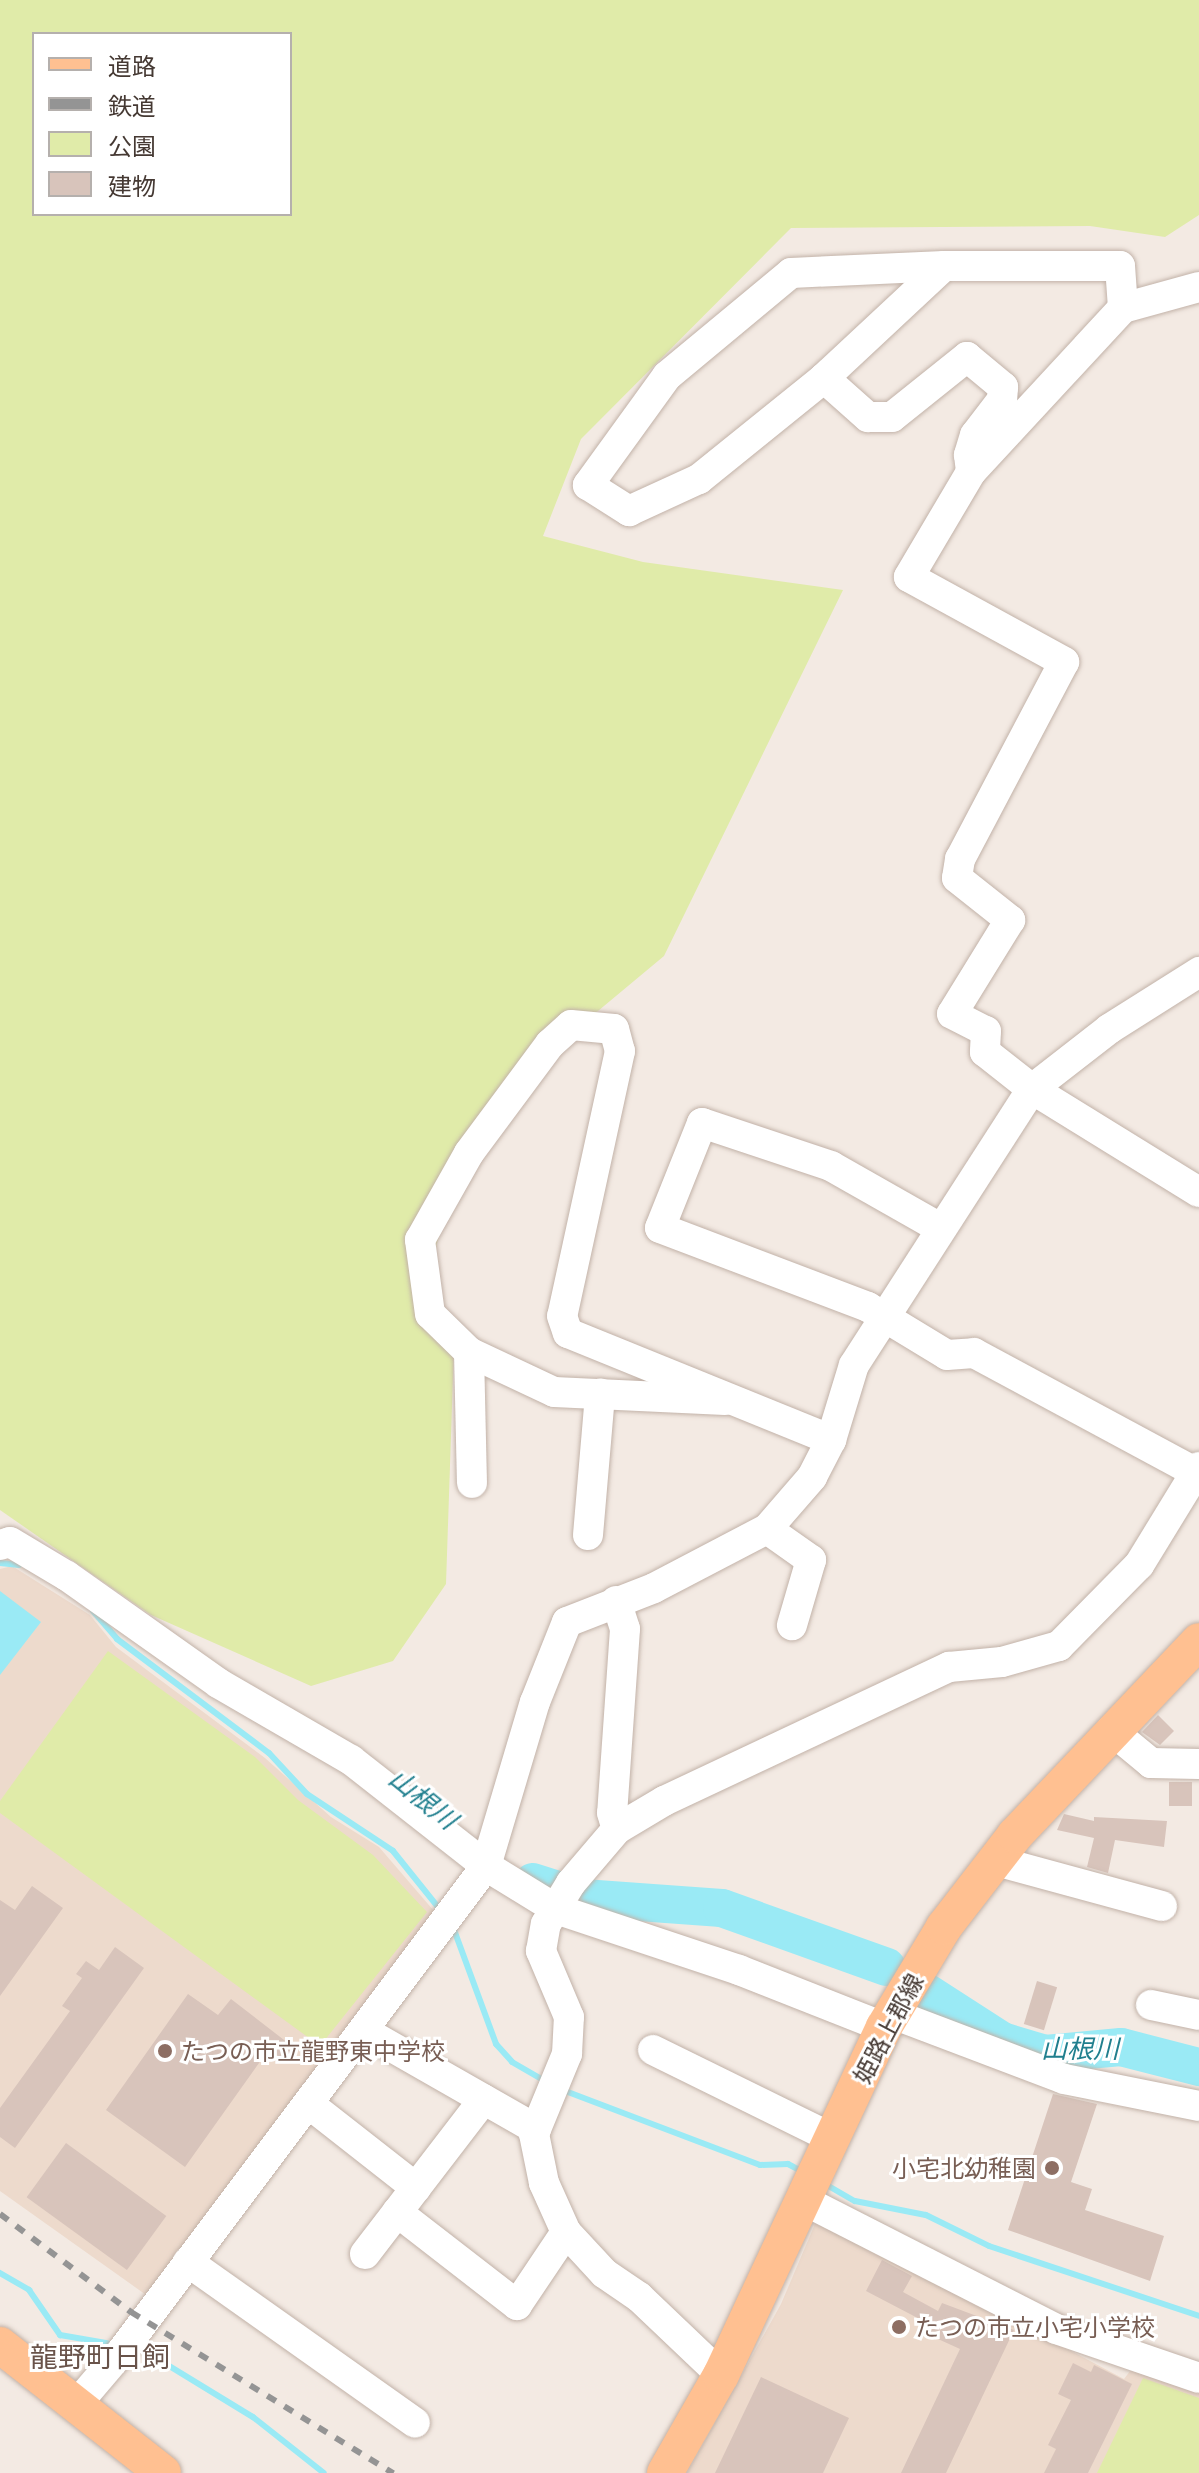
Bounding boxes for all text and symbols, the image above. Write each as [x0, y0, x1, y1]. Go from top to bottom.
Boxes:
legend [32, 32, 292, 216]
text: 道路 [108, 49, 156, 82]
text: 鉄道 [108, 89, 156, 122]
text: 公園 [108, 129, 156, 162]
text: 建物 [108, 169, 156, 202]
water label: 山根川 [383, 1762, 463, 1836]
street label: 姫路上郡線 [847, 1968, 929, 2088]
water label: 山根川 [1041, 2033, 1119, 2065]
place label: たつの市立龍野東中学校 [181, 2037, 445, 2065]
marker: たつの市立龍野東中学校 [156, 2042, 174, 2060]
place label: 小宅北幼稚園 [892, 2154, 1036, 2182]
marker: 小宅北幼稚園 [1043, 2159, 1061, 2177]
place label: たつの市立小宅小学校 [915, 2313, 1155, 2341]
marker: たつの市立小宅小学校 [890, 2318, 908, 2336]
district label: 龍野町日飼 [30, 2339, 170, 2373]

